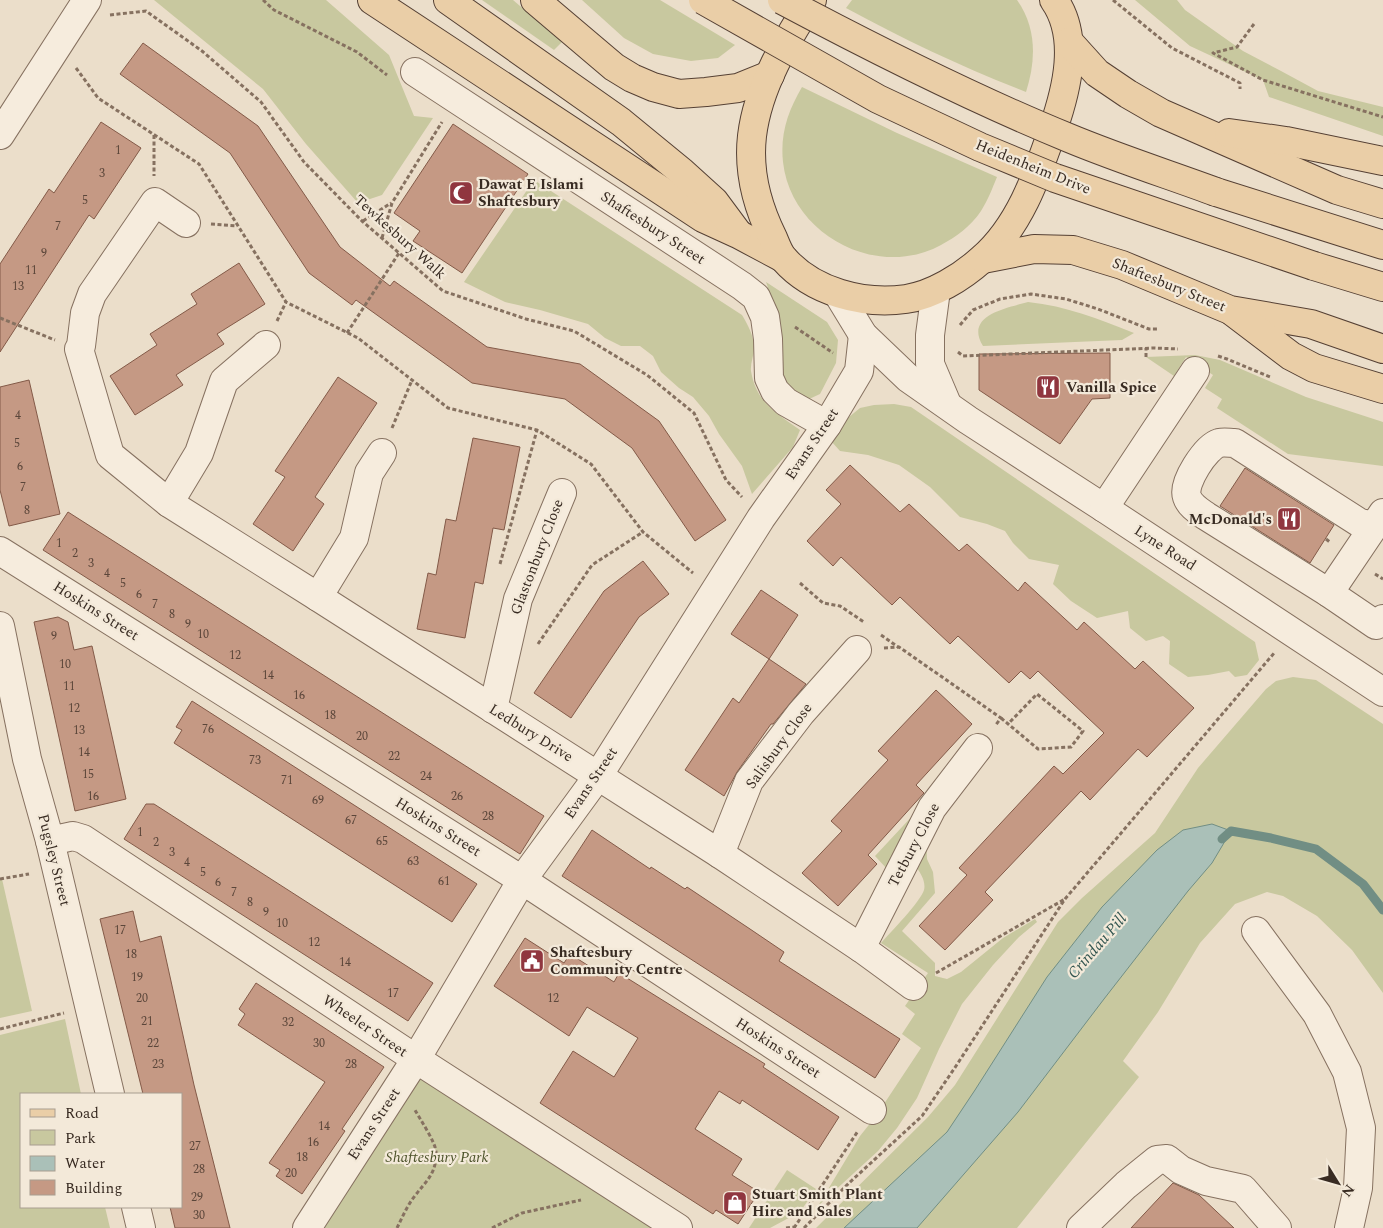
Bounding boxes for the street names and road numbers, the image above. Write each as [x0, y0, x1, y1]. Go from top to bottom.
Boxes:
street label: Heidenheim Drive [972, 133, 1094, 201]
street label: Shaftesbury Street [596, 185, 710, 271]
street label: Tewkesbury Walk [349, 189, 451, 285]
street label: Shaftesbury Street [1109, 252, 1229, 318]
street label: Evans Street [779, 403, 845, 485]
street label: Glastonbury Close [504, 496, 570, 618]
street label: Lyne Road [1129, 519, 1201, 577]
street label: Hoskins Street [48, 575, 144, 647]
street label: Ledbury Drive [484, 698, 578, 768]
street label: Salisbury Close [740, 698, 818, 794]
street label: Evans Street [558, 742, 624, 824]
street label: Hoskins Street [390, 791, 486, 863]
street label: Tetbury Close [882, 799, 946, 891]
street label: Pugsley Street [31, 811, 77, 909]
street label: Wheeler Street [318, 989, 412, 1063]
street label: Hoskins Street [731, 1012, 825, 1084]
street label: Evans Street [342, 1083, 406, 1165]

